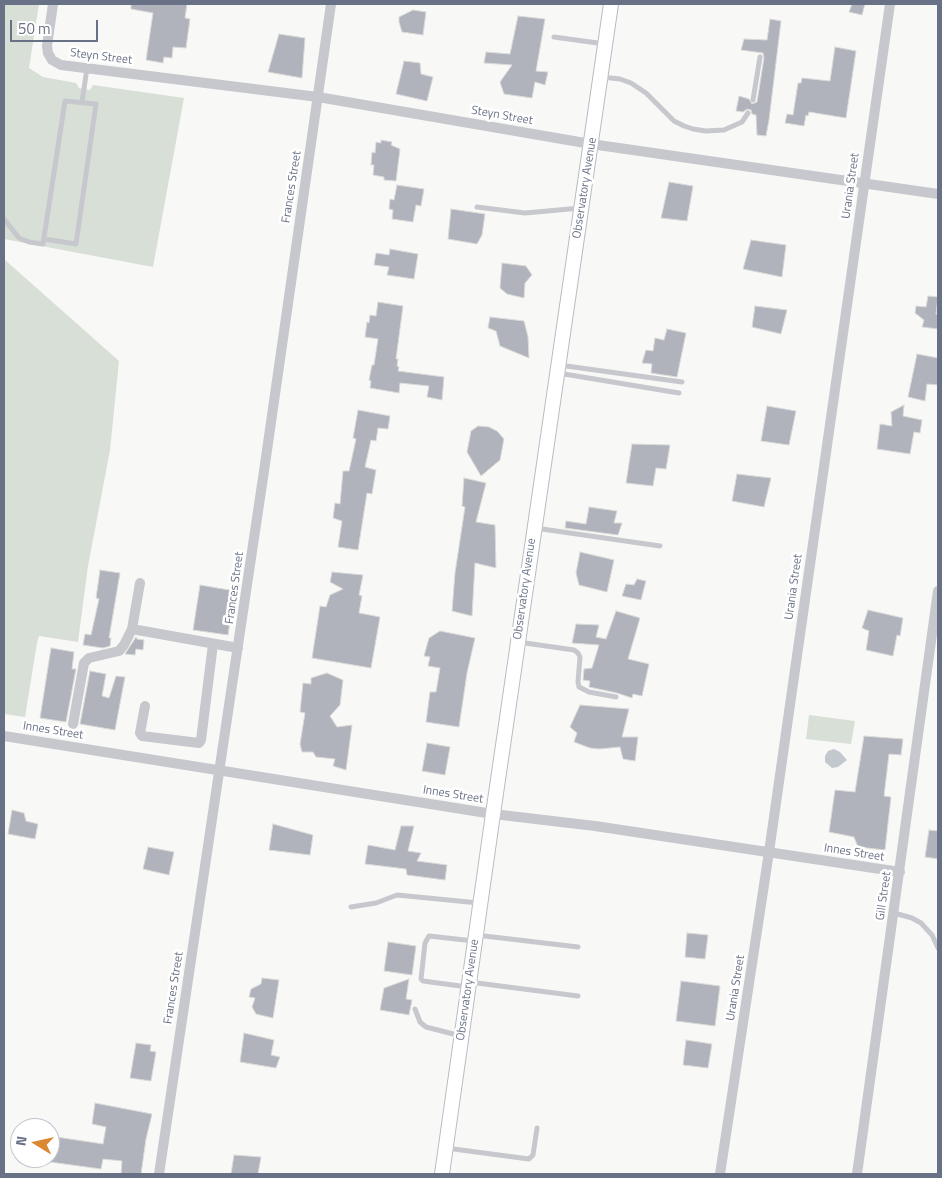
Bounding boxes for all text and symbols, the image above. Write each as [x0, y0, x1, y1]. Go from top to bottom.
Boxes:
scale bar [12, 10, 100, 42]
text: 50 m [18, 17, 51, 40]
street label: Steyn Street [69, 46, 133, 68]
street label: Steyn Street [470, 103, 534, 129]
street label: Observatory Avenue [570, 136, 600, 240]
street label: Frances Street [279, 150, 305, 224]
street label: Urania Street [839, 152, 863, 220]
street label: Observatory Avenue [511, 537, 539, 641]
street label: Frances Street [223, 551, 247, 625]
street label: Urania Street [782, 553, 806, 621]
street label: Innes Street [22, 719, 84, 743]
street label: Innes Street [422, 783, 484, 807]
street label: Innes Street [823, 841, 885, 865]
street label: Gill Street [873, 871, 895, 921]
street label: Observatory Avenue [454, 938, 482, 1042]
street label: Frances Street [161, 951, 187, 1025]
street label: Urania Street [724, 954, 748, 1022]
north arrow [10, 1118, 60, 1168]
text: N [10, 1134, 32, 1147]

